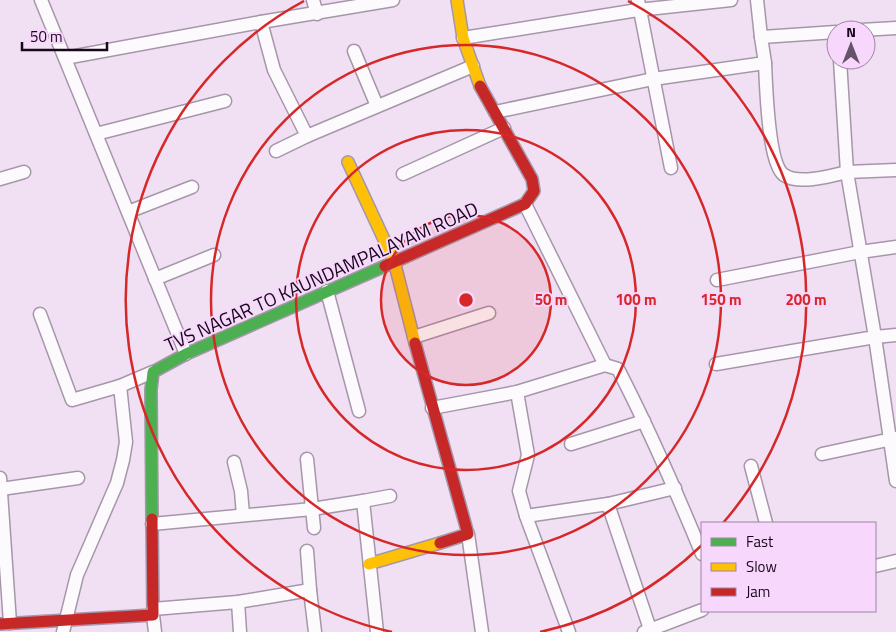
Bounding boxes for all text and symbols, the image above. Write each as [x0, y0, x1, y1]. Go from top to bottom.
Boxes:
scale bar [22, 20, 108, 52]
north arrow [826, 20, 876, 70]
text: N [846, 21, 856, 42]
text: 50 m [30, 25, 63, 48]
street label: TVS NAGAR TO KAUNDAMPALAYAM ROAD [159, 193, 483, 359]
text: 50 m [535, 288, 567, 311]
text: 100 m [615, 288, 657, 311]
text: 150 m [700, 288, 742, 311]
text: 200 m [785, 288, 827, 311]
centre of rings [457, 291, 475, 309]
legend [701, 522, 876, 612]
text: Fast [746, 530, 774, 553]
text: Slow [746, 555, 777, 578]
text: Jam [746, 580, 770, 603]

